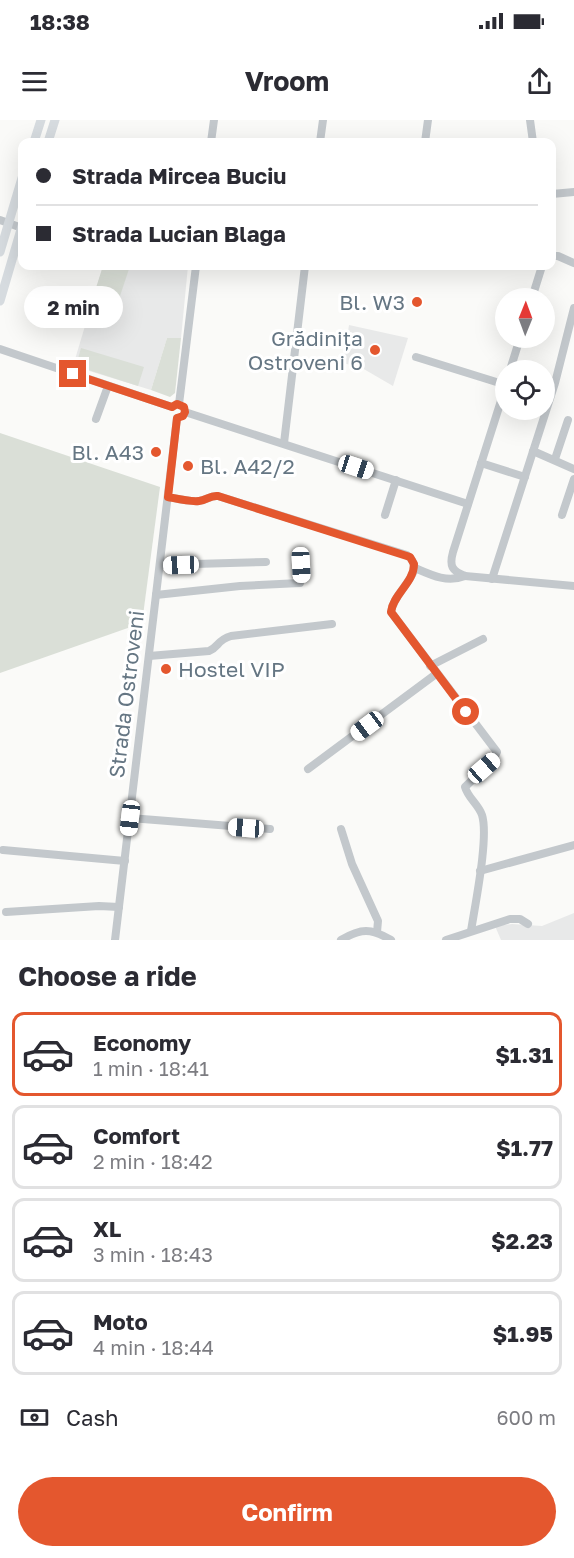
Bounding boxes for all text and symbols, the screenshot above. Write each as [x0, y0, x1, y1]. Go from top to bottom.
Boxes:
text: 18:38 [30, 8, 90, 35]
icon: menu [18, 65, 51, 98]
text: Vroom [245, 65, 329, 97]
icon: share [523, 65, 556, 98]
text: Strada Mircea Buciu [72, 162, 286, 189]
text: Strada Lucian Blaga [72, 220, 286, 247]
callout: 2 min [23, 287, 122, 329]
north arrow [495, 288, 555, 348]
map controls [495, 288, 555, 420]
place label: Bl. W3 [339, 289, 405, 315]
text: 2 min [47, 295, 100, 319]
marker: Bl. W3 [410, 295, 424, 309]
place label: Grădinița Ostroveni 6 [248, 325, 363, 375]
marker: Grădinița Ostroveni 6 [368, 343, 382, 357]
route end [59, 360, 86, 387]
button: locate [495, 360, 555, 420]
place label: Bl. A43 [71, 439, 144, 465]
marker: Bl. A43 [149, 445, 163, 459]
place label: Bl. A42/2 [200, 453, 295, 479]
car [336, 453, 376, 481]
marker: Bl. A42/2 [181, 459, 195, 473]
car [291, 547, 311, 583]
car [163, 555, 199, 575]
street label: Strada Ostroveni [103, 609, 149, 779]
place label: Hostel VIP [178, 656, 285, 682]
marker: Hostel VIP [159, 662, 173, 676]
route start [452, 698, 479, 725]
car [347, 708, 387, 744]
car [465, 749, 503, 787]
car [119, 799, 141, 837]
car [227, 818, 265, 838]
text: Choose a ride [18, 960, 197, 992]
icon: car [21, 1027, 75, 1081]
text: Economy [93, 1029, 191, 1056]
text: $1.31 [495, 1041, 553, 1068]
text: 1 min · 18:41 [93, 1056, 209, 1080]
icon: car [21, 1120, 75, 1174]
text: Comfort [93, 1122, 180, 1149]
text: $1.77 [496, 1134, 553, 1161]
text: 2 min · 18:42 [93, 1149, 213, 1173]
icon: car [21, 1213, 75, 1267]
text: XL [93, 1215, 121, 1242]
text: $2.23 [491, 1227, 553, 1254]
text: 3 min · 18:43 [93, 1242, 213, 1266]
icon: car [21, 1306, 75, 1360]
text: Moto [93, 1308, 148, 1335]
text: $1.95 [492, 1320, 553, 1347]
text: 4 min · 18:44 [93, 1335, 214, 1359]
icon: cash [18, 1401, 51, 1434]
text: Cash [66, 1404, 119, 1431]
text: 600 m [496, 1405, 556, 1429]
button: Confirm [18, 1477, 556, 1546]

